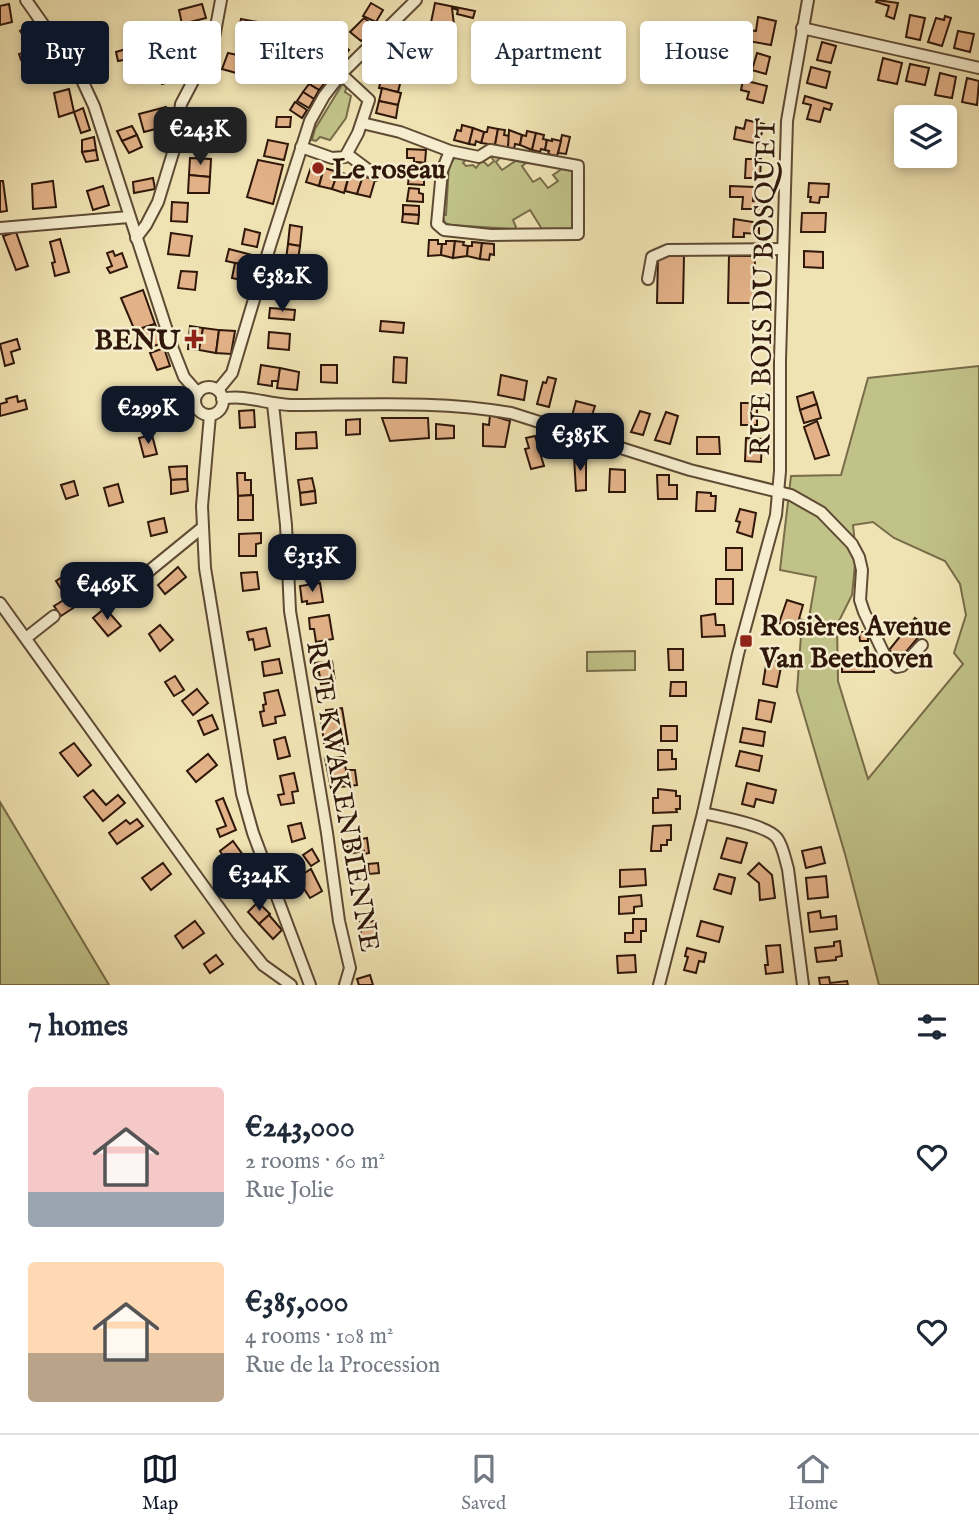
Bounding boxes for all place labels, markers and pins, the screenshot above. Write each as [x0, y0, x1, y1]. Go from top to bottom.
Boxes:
pin: €243K [151, 108, 249, 167]
place label: Le roseau [332, 153, 446, 188]
marker: Le roseau [310, 160, 326, 176]
pin: €382K [233, 254, 331, 314]
place label: BENU [94, 324, 181, 359]
marker: BENU [186, 331, 202, 347]
pin: €299K [99, 386, 197, 446]
pin: €385K [531, 414, 629, 473]
pin: €313K [263, 534, 361, 594]
pin: €469K [58, 562, 156, 622]
place label: Rosières Avenue Van Beethoven [759, 610, 951, 677]
marker: Rosières Avenue Van Beethoven [738, 633, 754, 649]
pin: €324K [210, 853, 308, 913]

